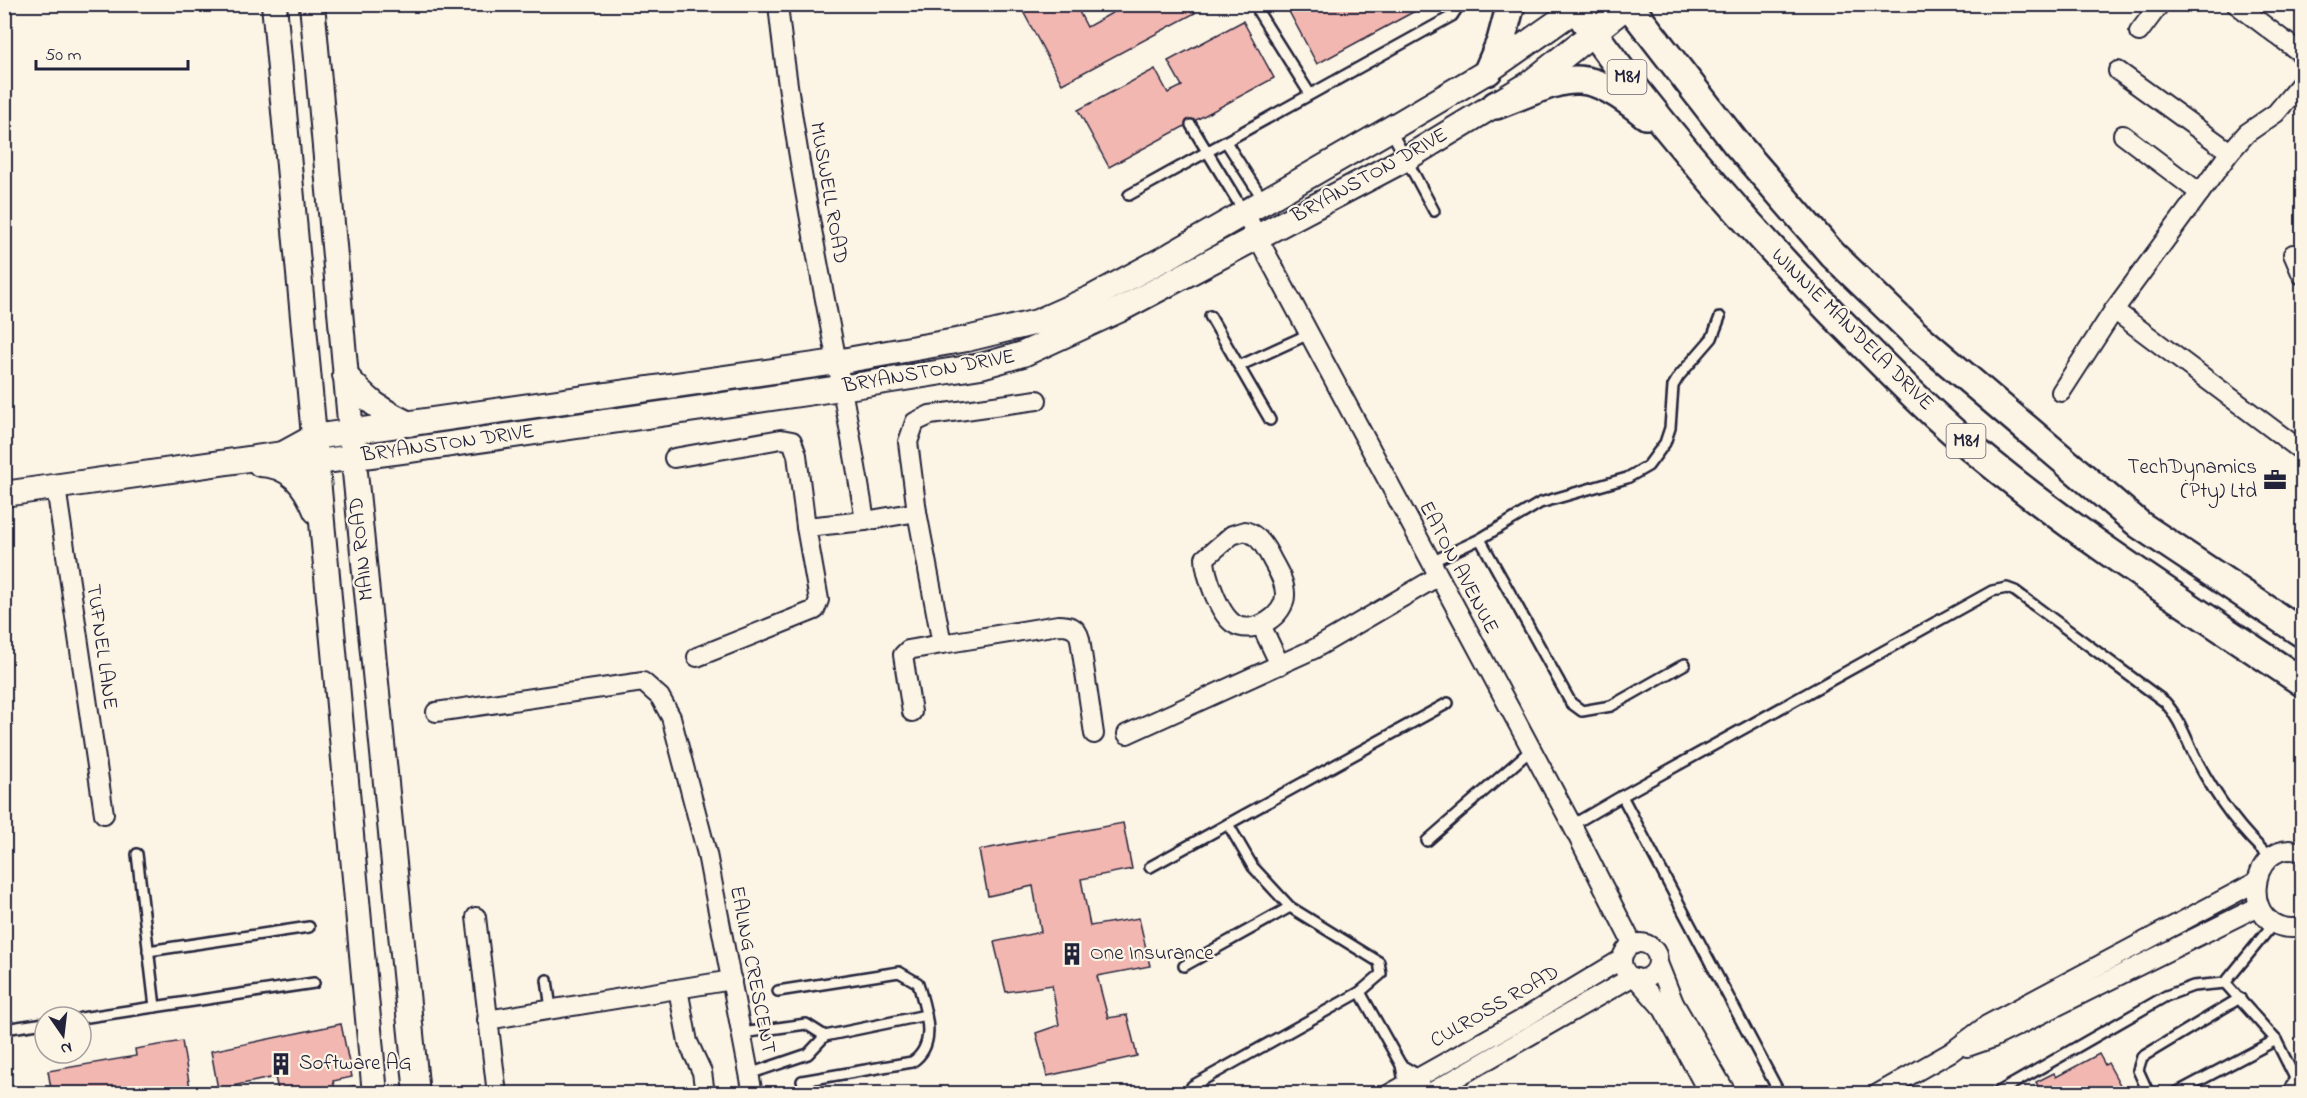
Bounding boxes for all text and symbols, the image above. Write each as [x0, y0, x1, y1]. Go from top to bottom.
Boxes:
scale bar [36, 33, 188, 71]
text: 50 m [45, 43, 82, 69]
road number: M81 [1608, 60, 1646, 94]
street label: MUSWELL ROAD [801, 120, 855, 266]
street label: BRYANSTON DRIVE [1286, 121, 1454, 232]
street label: WINNIE MANDELA DRIVE [1764, 242, 1940, 418]
street label: BRYANSTON DRIVE [839, 342, 1018, 402]
street label: BRYANSTON DRIVE [359, 417, 537, 471]
road number: M81 [1946, 424, 1986, 458]
place label: TechDynamics (Pty) Ltd [2127, 453, 2257, 509]
office icon: TechDynamics (Pty) Ltd [2262, 467, 2288, 493]
street label: MAIN ROAD [342, 496, 382, 602]
street label: EATON AVENUE [1410, 496, 1506, 640]
street label: TUFNEL LANE [77, 582, 125, 712]
street label: EALING CRESCENT [721, 883, 783, 1057]
place label: One Insurance [1090, 939, 1214, 969]
building icon: One Insurance [1059, 941, 1085, 967]
street label: CULROSS ROAD [1425, 958, 1565, 1056]
north arrow [33, 1005, 93, 1065]
text: N [58, 1035, 74, 1061]
place label: Software AG [299, 1049, 412, 1079]
building icon: Software AG [268, 1051, 294, 1077]

